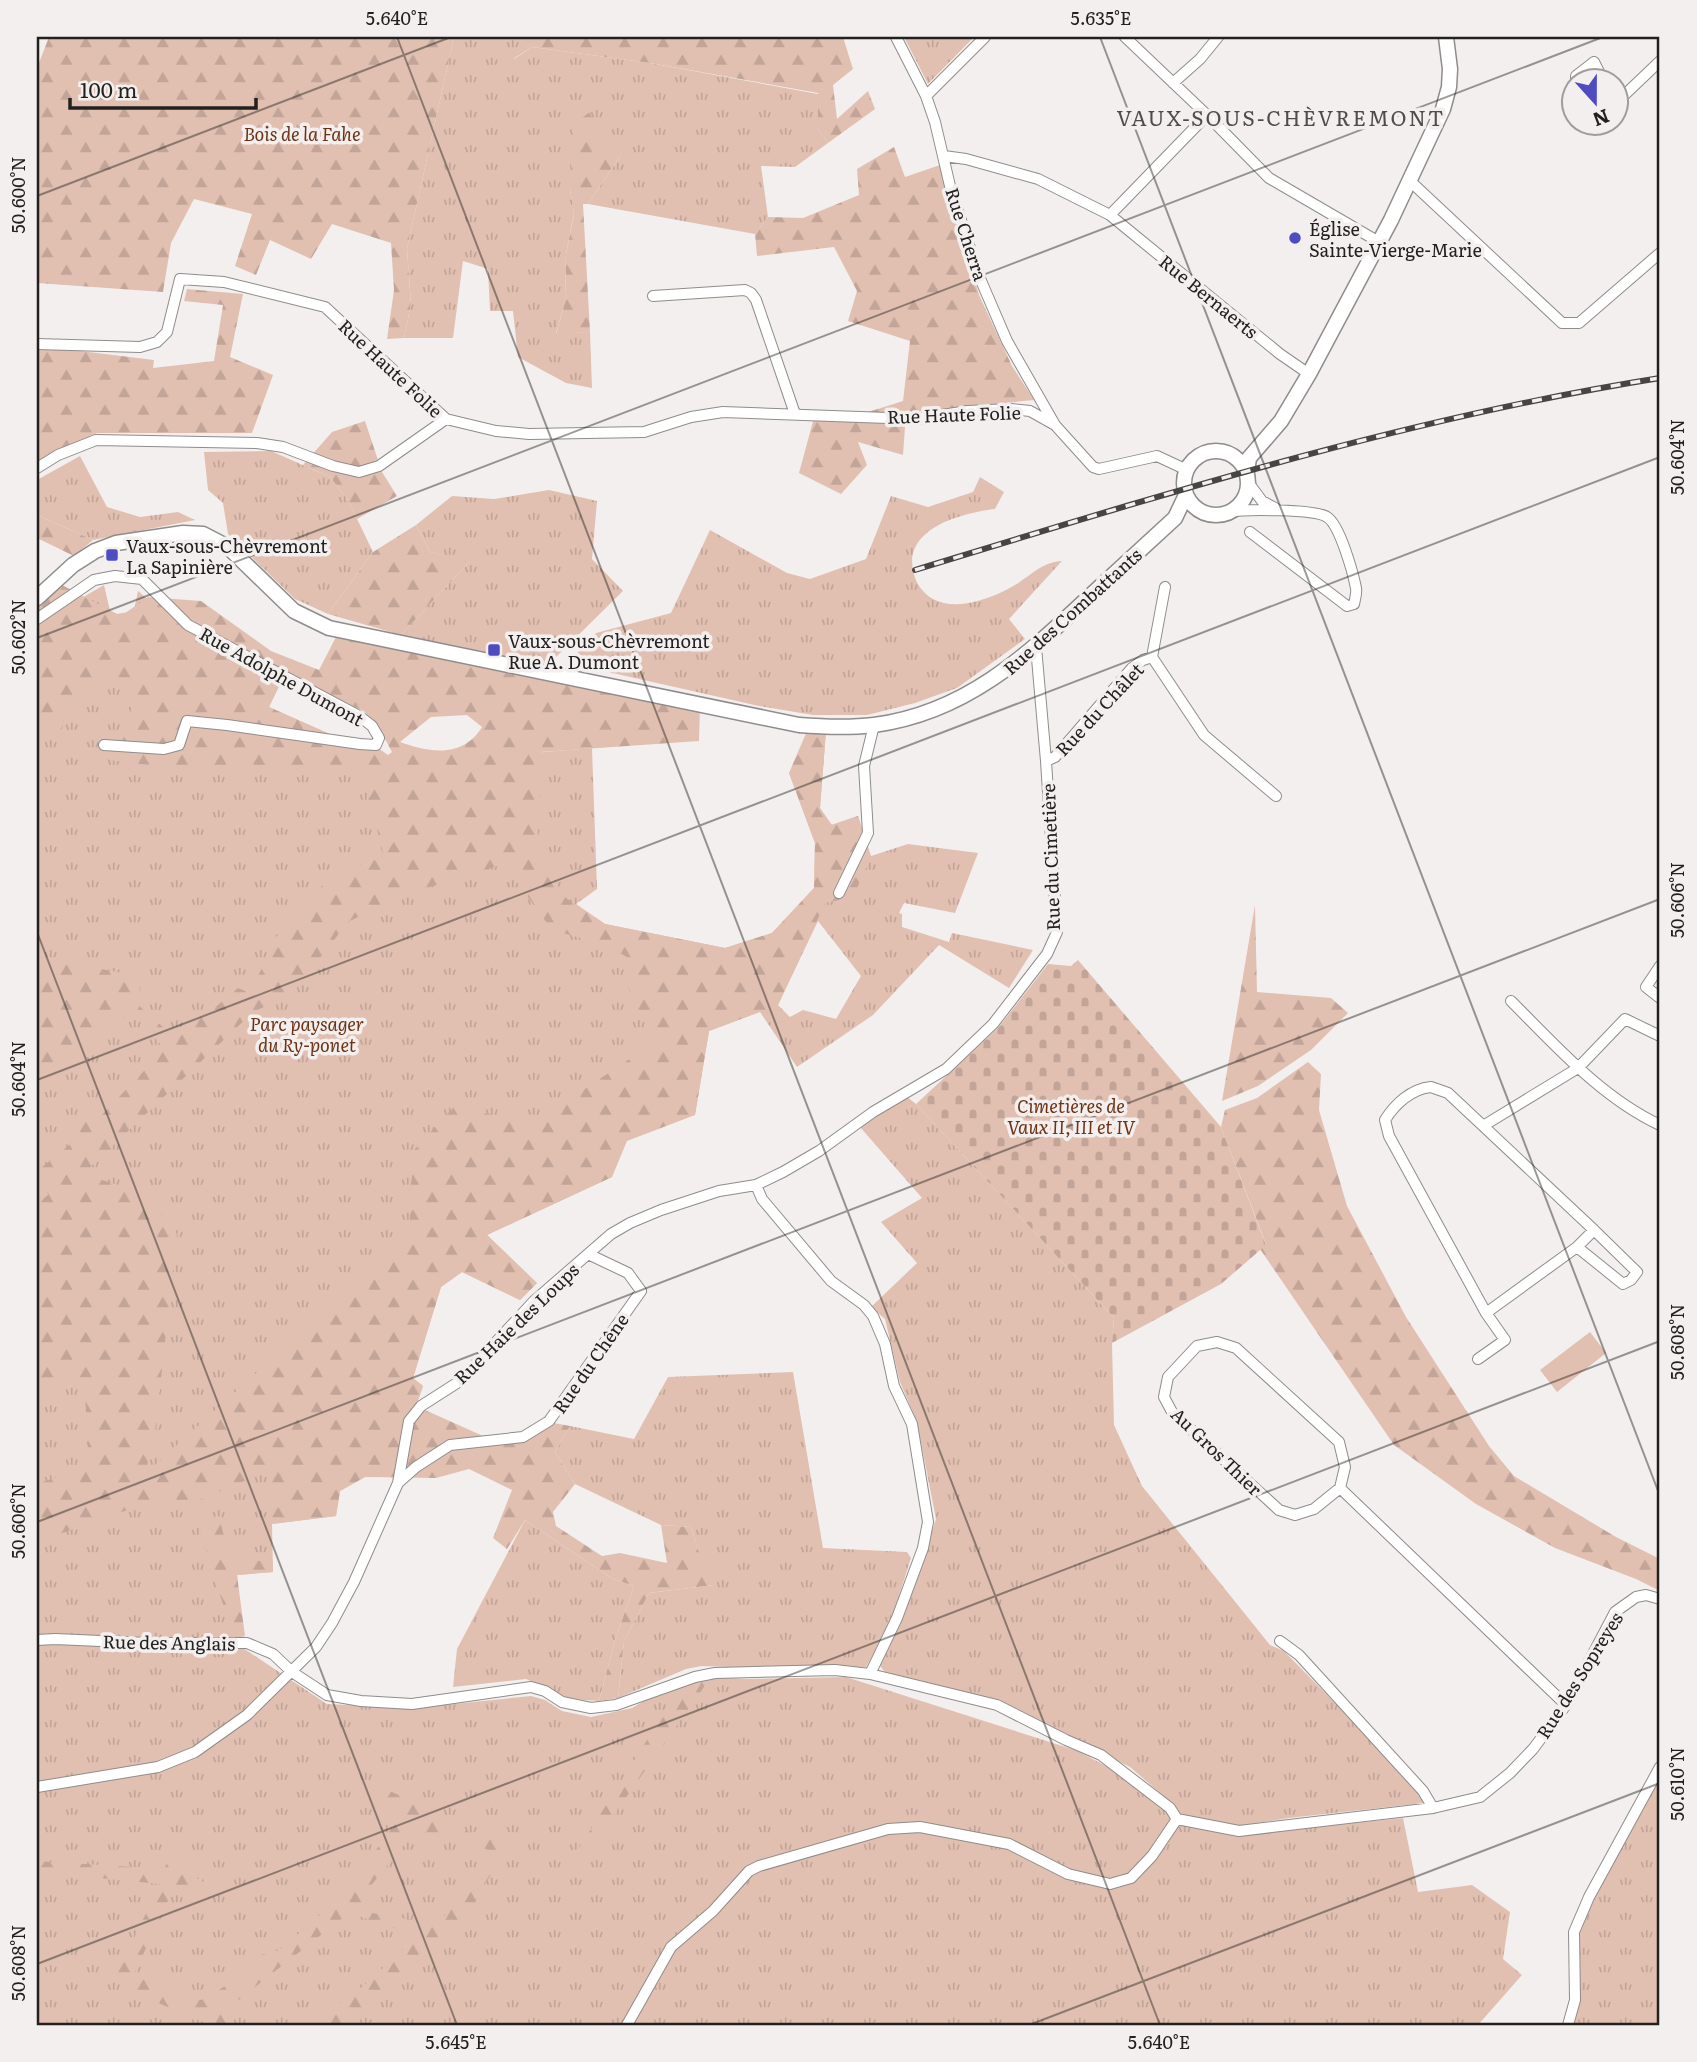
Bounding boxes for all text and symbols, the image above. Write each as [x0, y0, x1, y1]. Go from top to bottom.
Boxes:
text: 5.640°E [366, 4, 428, 31]
text: 5.635°E [1070, 4, 1132, 31]
scale bar [70, 66, 256, 110]
north arrow [1560, 66, 1630, 136]
text: 100 m [80, 73, 137, 104]
district label: VAUX-SOUS-CHÈVREMONT [1116, 101, 1446, 132]
text: N [1589, 103, 1614, 135]
park label: Bois de la Fahe [243, 120, 361, 147]
text: 50.600°N [4, 157, 31, 233]
street label: Rue Cherra [939, 184, 995, 284]
place label: Église Sainte-Vierge-Marie [1309, 215, 1482, 263]
marker: Église Sainte-Vierge-Marie [1287, 230, 1303, 246]
street label: Rue Bernaerts [1154, 248, 1264, 344]
street label: Rue Haute Folie [333, 312, 449, 424]
street label: Rue Haute Folie [887, 398, 1021, 430]
text: 50.604°N [1663, 419, 1690, 495]
place label: Vaux-sous-Chèvremont La Sapinière [126, 532, 328, 580]
street label: Rue des Combattants [997, 541, 1147, 681]
marker: Vaux-sous-Chèvremont La Sapinière [104, 547, 120, 563]
text: 50.602°N [4, 599, 31, 675]
street label: Rue Adolphe Dumont [195, 620, 370, 733]
place label: Vaux-sous-Chèvremont Rue A. Dumont [508, 627, 710, 675]
marker: Vaux-sous-Chèvremont Rue A. Dumont [486, 642, 502, 658]
street label: Rue du Châlet [1049, 656, 1150, 762]
street label: Rue du Cimetière [1034, 783, 1066, 931]
text: 50.606°N [1663, 862, 1690, 938]
park label: Parc paysager du Ry-ponet [250, 1010, 364, 1058]
text: 50.604°N [4, 1041, 31, 1117]
park label: Cimetières de Vaux II, III et IV [1007, 1092, 1135, 1140]
street label: Rue Haie des Loups [448, 1256, 584, 1390]
text: 50.608°N [1663, 1304, 1690, 1380]
street label: Rue du Chêne [545, 1307, 635, 1419]
street label: Au Gros Thier [1165, 1401, 1269, 1502]
text: 50.606°N [4, 1483, 31, 1559]
street label: Rue des Sopreyes [1529, 1606, 1629, 1744]
street label: Rue des Anglais [102, 1627, 236, 1657]
text: 50.610°N [1663, 1747, 1690, 1821]
text: 50.608°N [4, 1925, 31, 2001]
text: 5.645°E [425, 2028, 487, 2055]
text: 5.640°E [1128, 2028, 1190, 2055]

